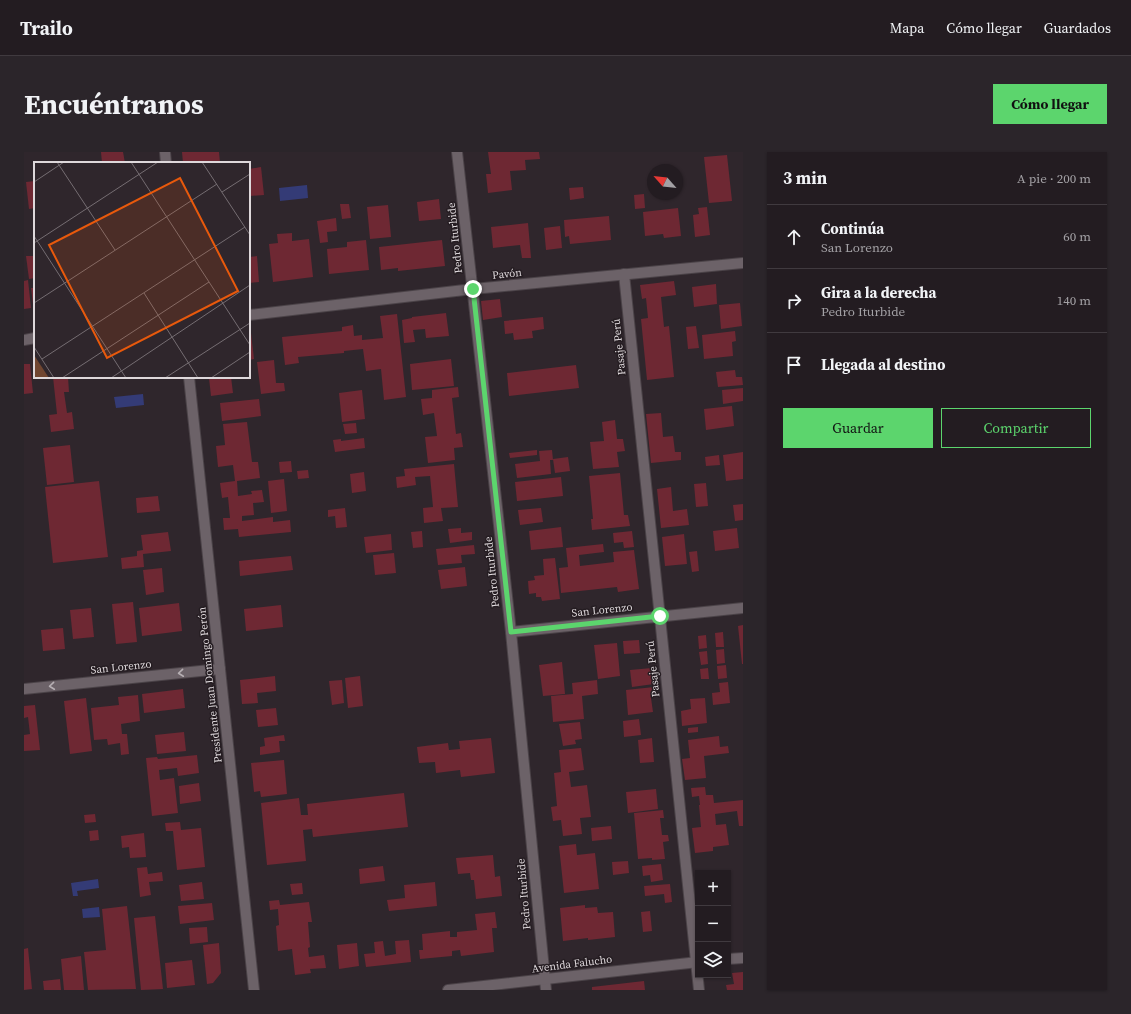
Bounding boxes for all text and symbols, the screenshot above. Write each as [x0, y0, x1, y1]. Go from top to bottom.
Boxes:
text: Trailo [20, 15, 73, 41]
text: Mapa [890, 18, 924, 38]
text: Cómo llegar [946, 18, 1022, 38]
text: Guardados [1044, 18, 1111, 38]
button: Cómo llegar [993, 84, 1107, 124]
text: Encuéntranos [24, 85, 204, 123]
inset map [34, 162, 250, 378]
north arrow [647, 164, 683, 200]
text: 3 min [783, 166, 827, 190]
text: A pie · 200 m [1017, 170, 1091, 187]
street label: Pedro Iturbide [444, 201, 466, 274]
text: Continúa [821, 218, 884, 239]
icon: ahead [783, 226, 805, 248]
text: 60 m [1063, 228, 1091, 245]
text: San Lorenzo [821, 239, 893, 256]
street label: Pavón [491, 265, 523, 283]
route end [464, 280, 482, 298]
text: Gira a la derecha [821, 282, 936, 303]
icon: right [783, 290, 805, 312]
text: 140 m [1057, 292, 1091, 309]
text: Pedro Iturbide [821, 303, 905, 320]
street label: Pasaje Perú [609, 317, 629, 376]
icon: arrive [783, 354, 805, 376]
text: Llegada al destino [821, 354, 946, 375]
button: Guardar [783, 408, 933, 448]
button: Compartir [941, 408, 1091, 448]
street label: Pedro Iturbide [481, 535, 503, 608]
street label: San Lorenzo [571, 599, 633, 621]
street label: Presidente Juan Domingo Perón [194, 606, 226, 764]
route start [651, 607, 669, 625]
street label: Pasaje Perú [643, 639, 663, 698]
street label: San Lorenzo [90, 656, 152, 678]
one-way arrow [178, 668, 184, 677]
one-way arrow [49, 682, 55, 691]
street label: Pedro Iturbide [513, 857, 535, 930]
map controls [695, 870, 731, 978]
button: + [695, 870, 731, 906]
button: − [695, 906, 731, 942]
button: layers [695, 942, 731, 978]
street label: Avenida Falucho [531, 952, 613, 976]

